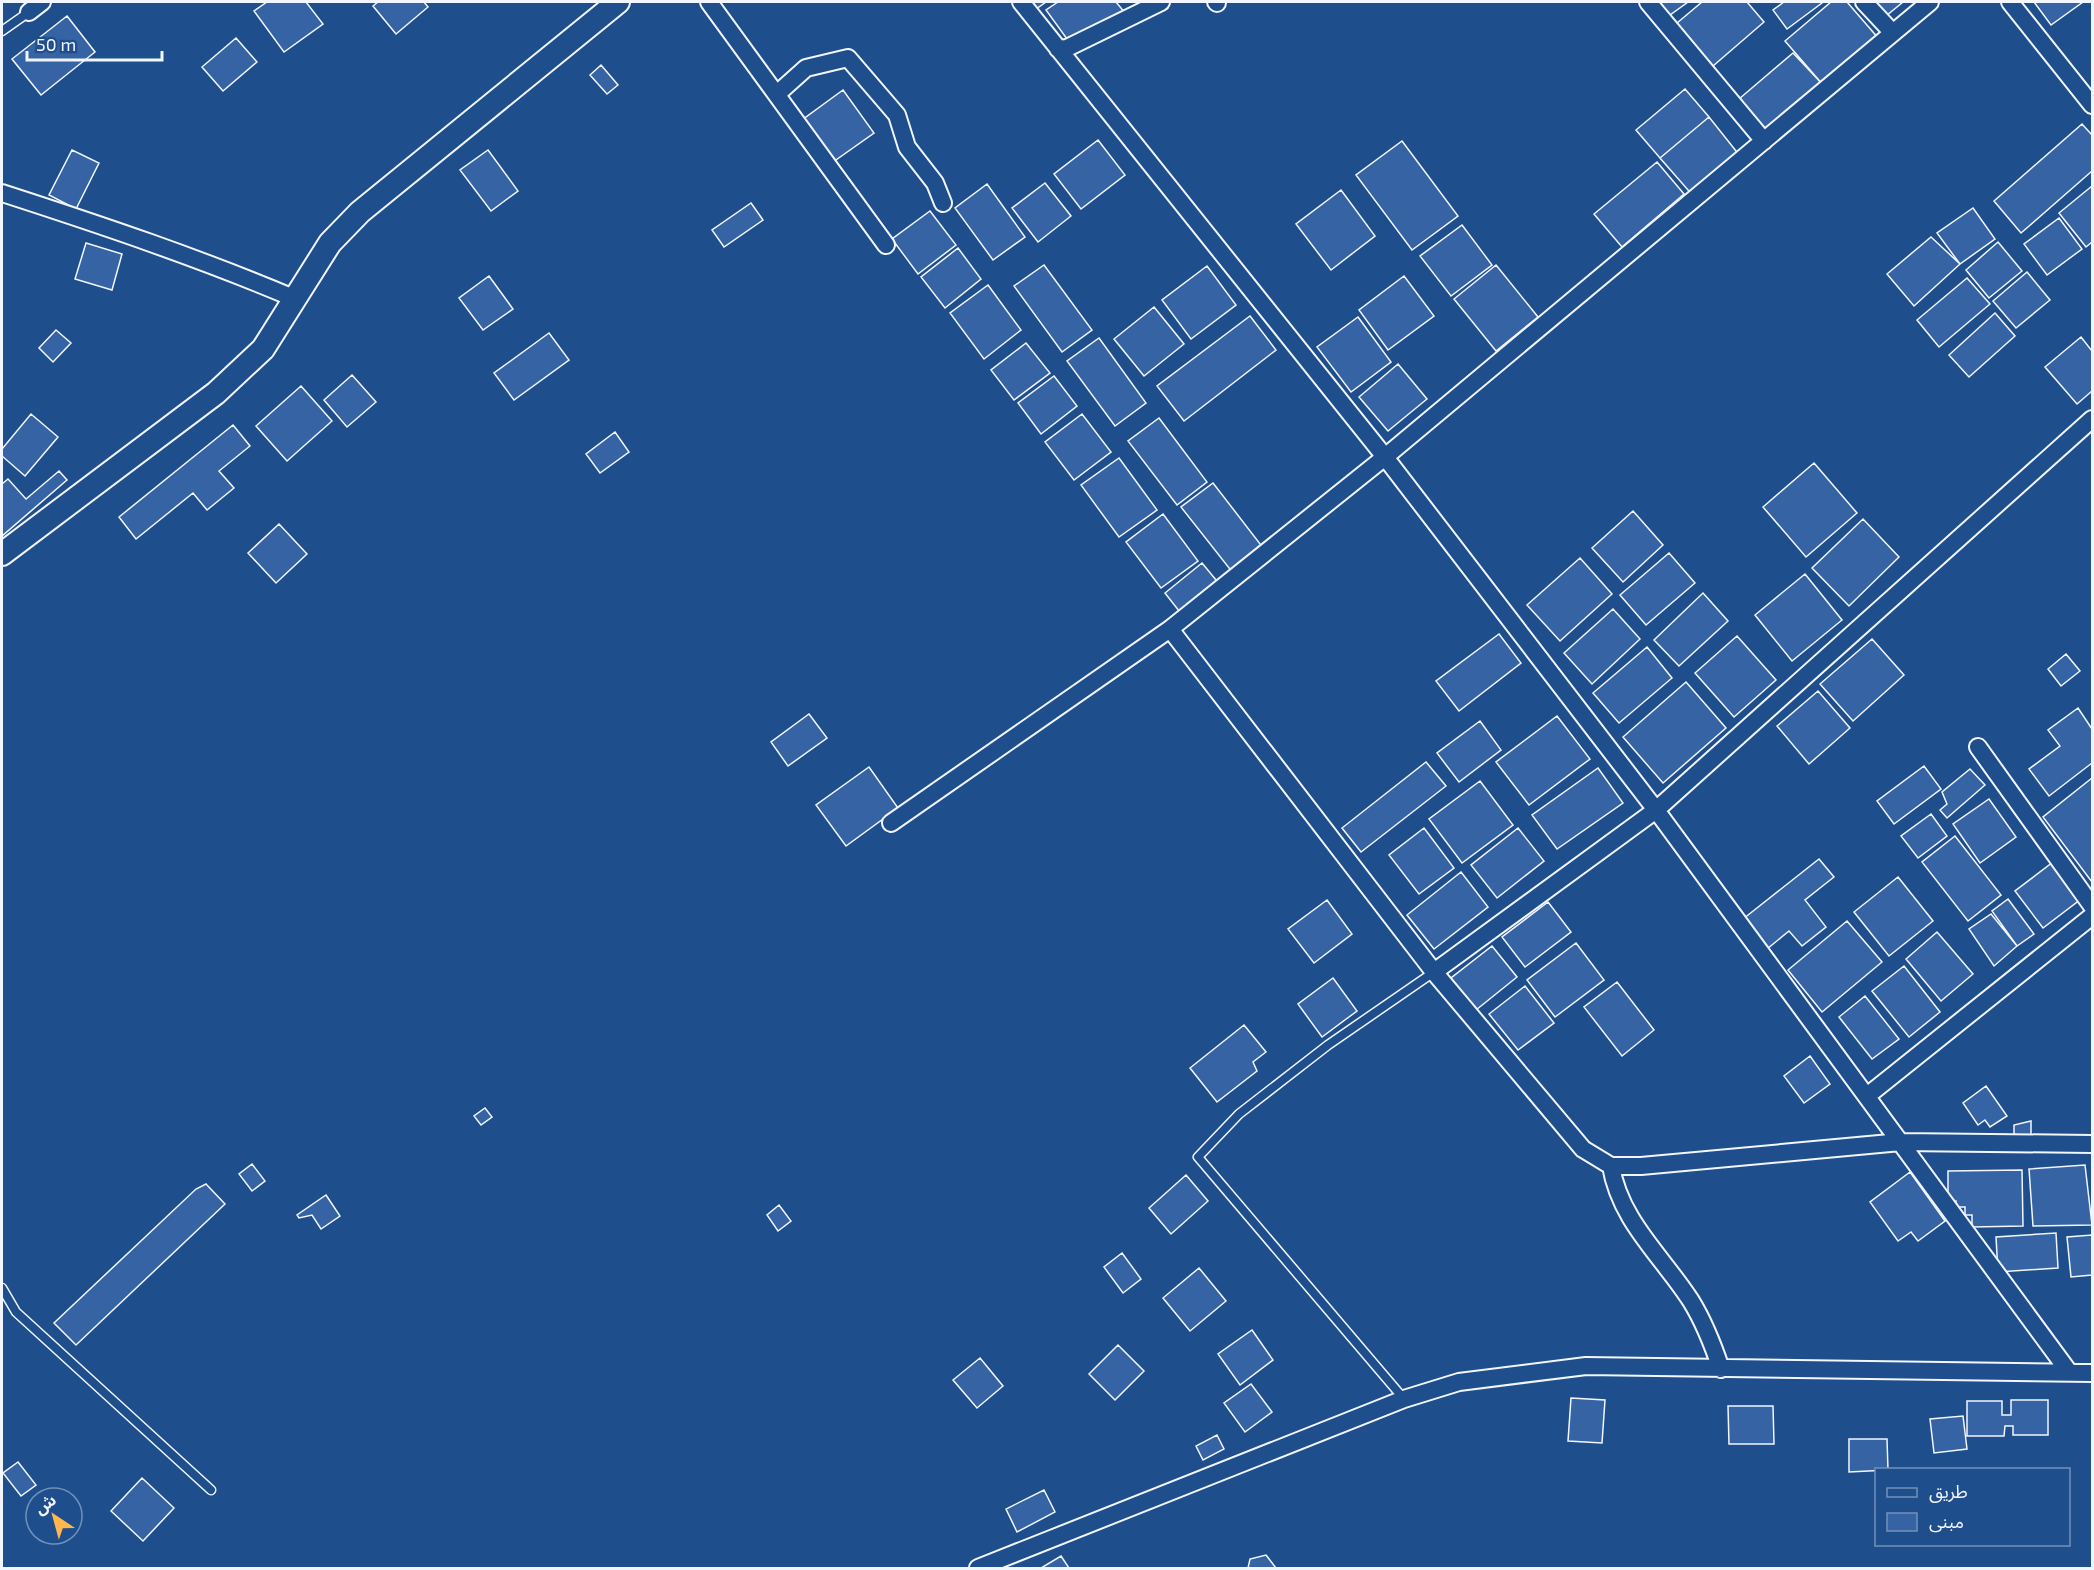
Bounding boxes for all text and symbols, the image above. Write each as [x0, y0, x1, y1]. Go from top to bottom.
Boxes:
scale bar [27, 24, 162, 62]
text: 50 m [36, 33, 76, 55]
legend [1875, 1468, 2070, 1546]
text: طريق [1929, 1480, 1968, 1503]
north arrow [24, 1486, 84, 1546]
text: ش [30, 1489, 60, 1518]
text: مبنى [1929, 1510, 1964, 1533]

